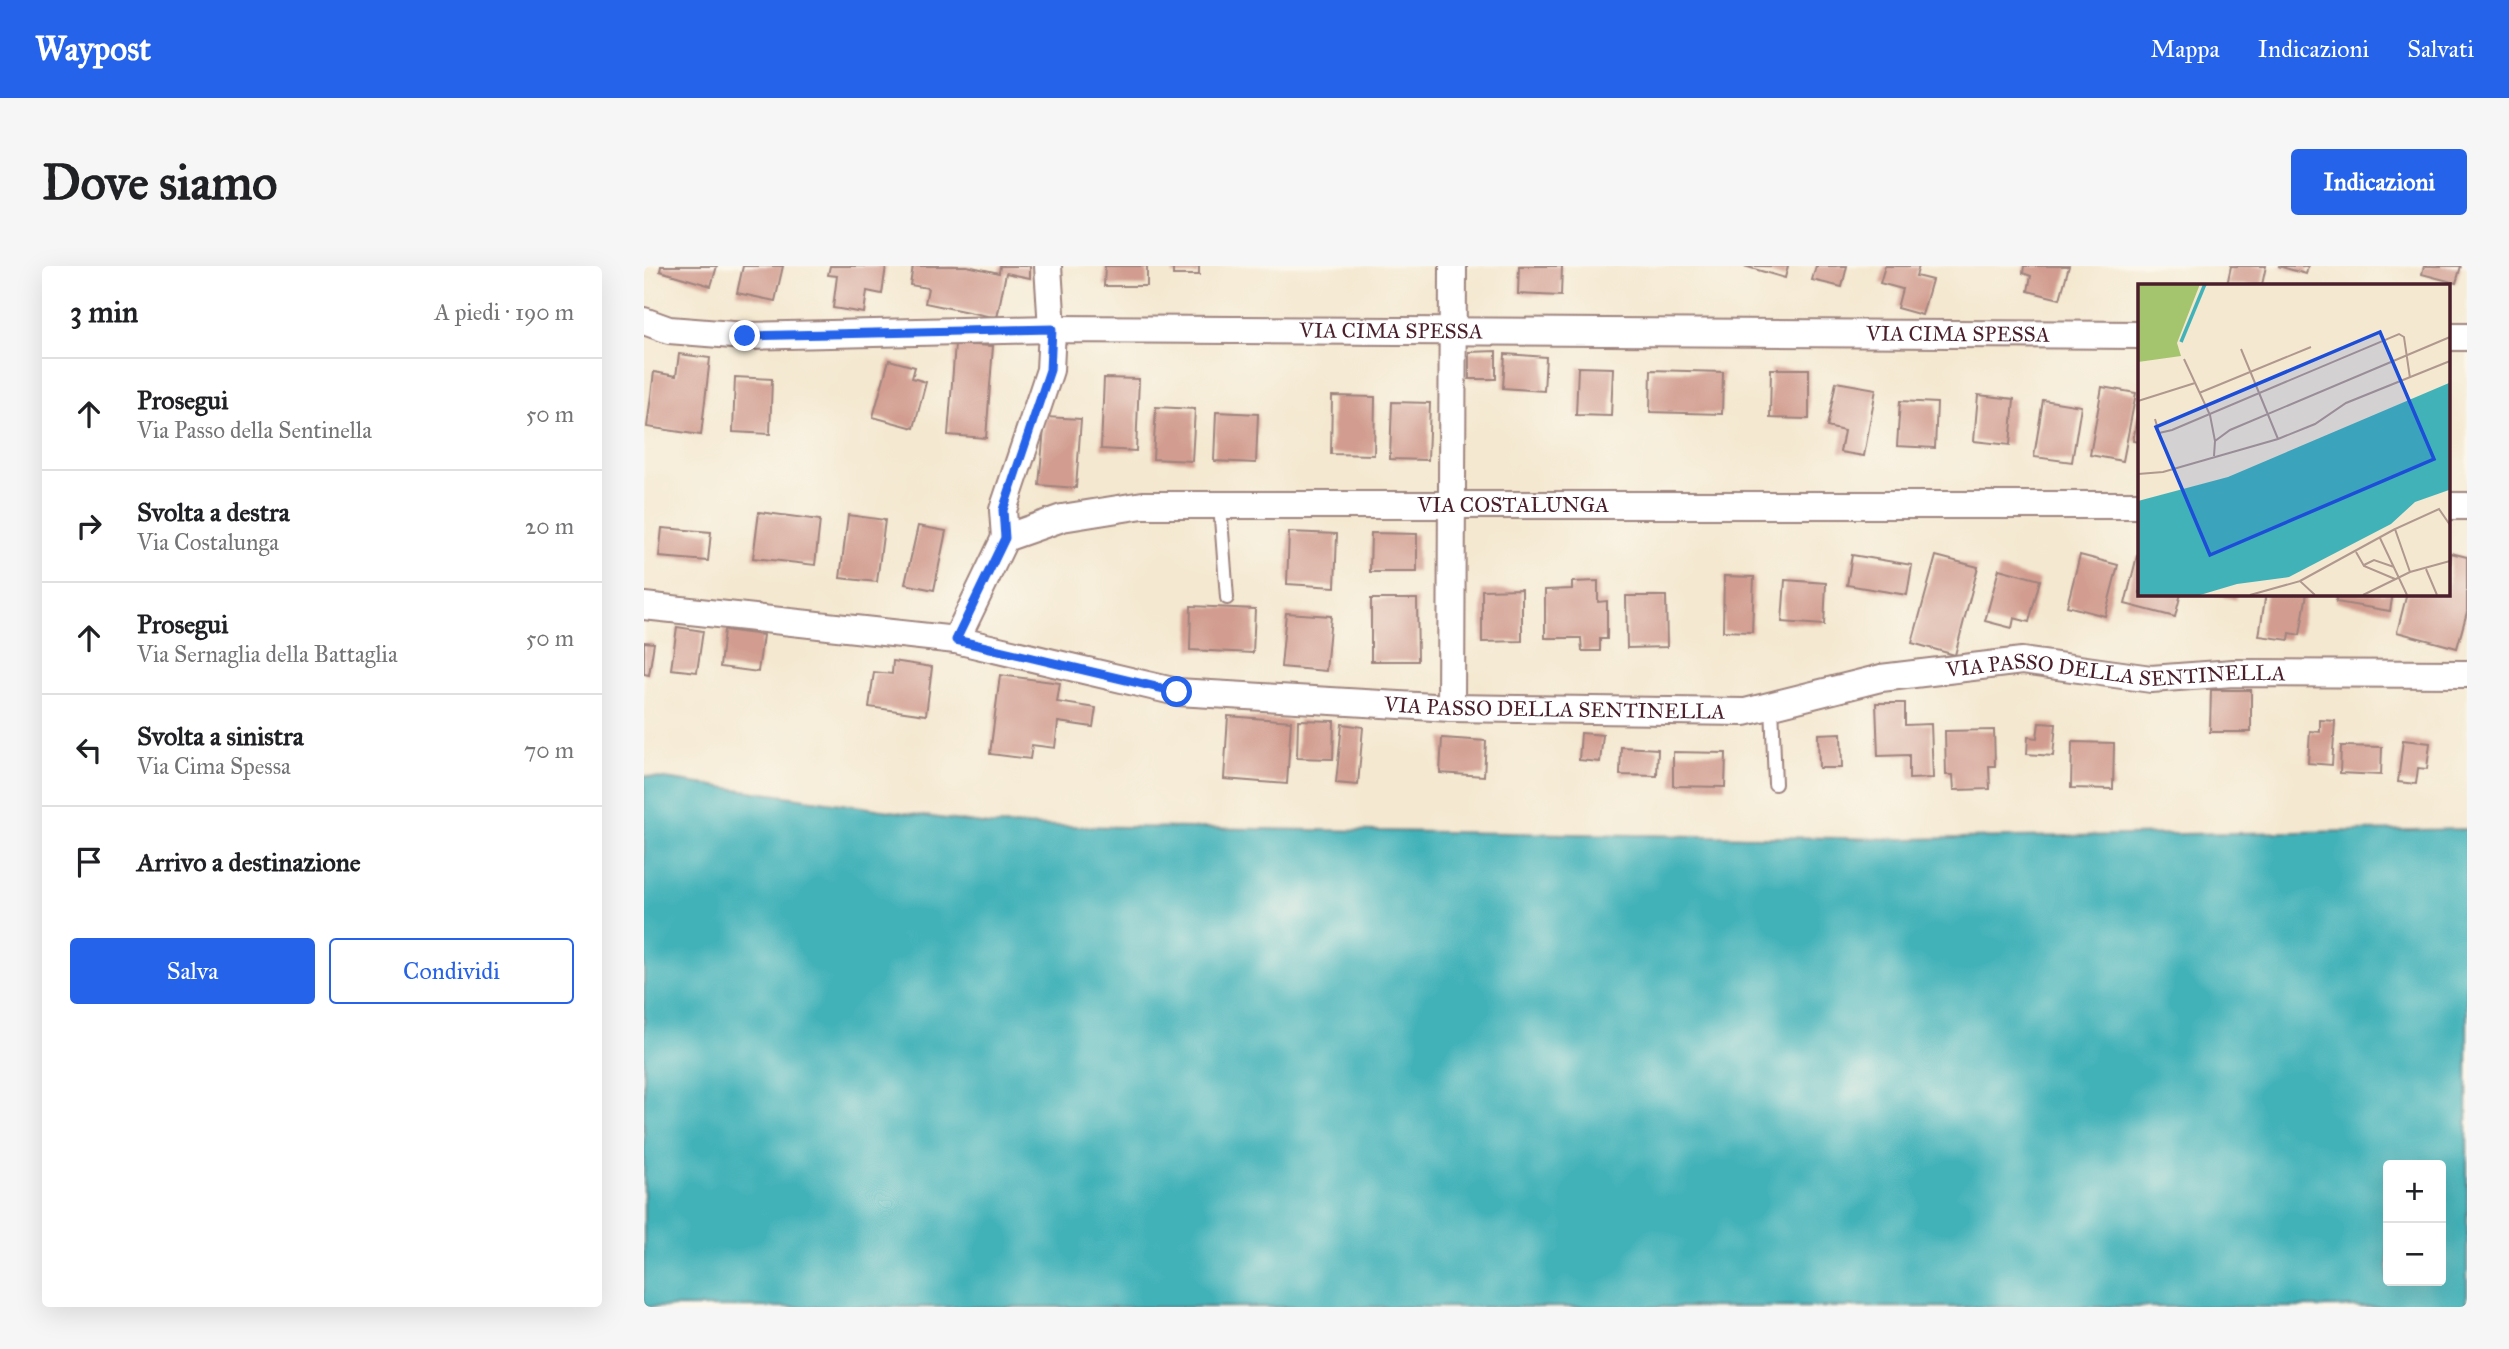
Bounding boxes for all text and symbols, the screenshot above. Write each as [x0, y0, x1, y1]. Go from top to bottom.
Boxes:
text: Waypost [35, 29, 151, 69]
text: Mappa [2151, 34, 2220, 64]
text: Indicazioni [2258, 34, 2369, 64]
text: Salvati [2407, 34, 2474, 64]
button: Indicazioni [2291, 149, 2467, 215]
text: Dove siamo [42, 153, 277, 212]
inset map [2138, 284, 2450, 595]
text: 3 min [70, 294, 138, 330]
text: A piedi · 190 m [435, 298, 574, 326]
street label: VIA CIMA SPESSA [1298, 317, 1483, 344]
route end [729, 320, 760, 351]
street label: VIA CIMA SPESSA [1865, 320, 2050, 348]
text: Prosegui [137, 384, 228, 416]
icon: ahead [70, 395, 108, 433]
text: 50 m [526, 400, 574, 428]
text: Via Passo della Sentinella [137, 416, 372, 444]
street label: VIA COSTALUNGA [1417, 492, 1609, 518]
text: Svolta a destra [137, 496, 290, 528]
icon: right [70, 507, 108, 545]
text: 20 m [525, 512, 574, 540]
text: Via Costalunga [137, 528, 279, 556]
text: Prosegui [137, 608, 228, 640]
icon: ahead [70, 619, 108, 657]
text: 50 m [526, 624, 574, 652]
text: Via Sernaglia della Battaglia [137, 640, 398, 668]
street label: VIA PASSO DELLA SENTINELLA [1944, 648, 2286, 692]
route start [1161, 676, 1192, 707]
street label: VIA PASSO DELLA SENTINELLA [1382, 691, 1725, 725]
text: Svolta a sinistra [137, 720, 304, 752]
icon: left [70, 731, 108, 769]
text: 70 m [524, 736, 574, 764]
text: Via Cima Spessa [137, 752, 291, 780]
icon: arrive [70, 843, 108, 881]
text: Arrivo a destinazione [137, 846, 361, 878]
button: Salva [70, 938, 315, 1004]
button: Condividi [329, 938, 574, 1004]
map controls [2383, 1160, 2446, 1286]
button: + [2383, 1160, 2446, 1223]
button: − [2383, 1223, 2446, 1286]

